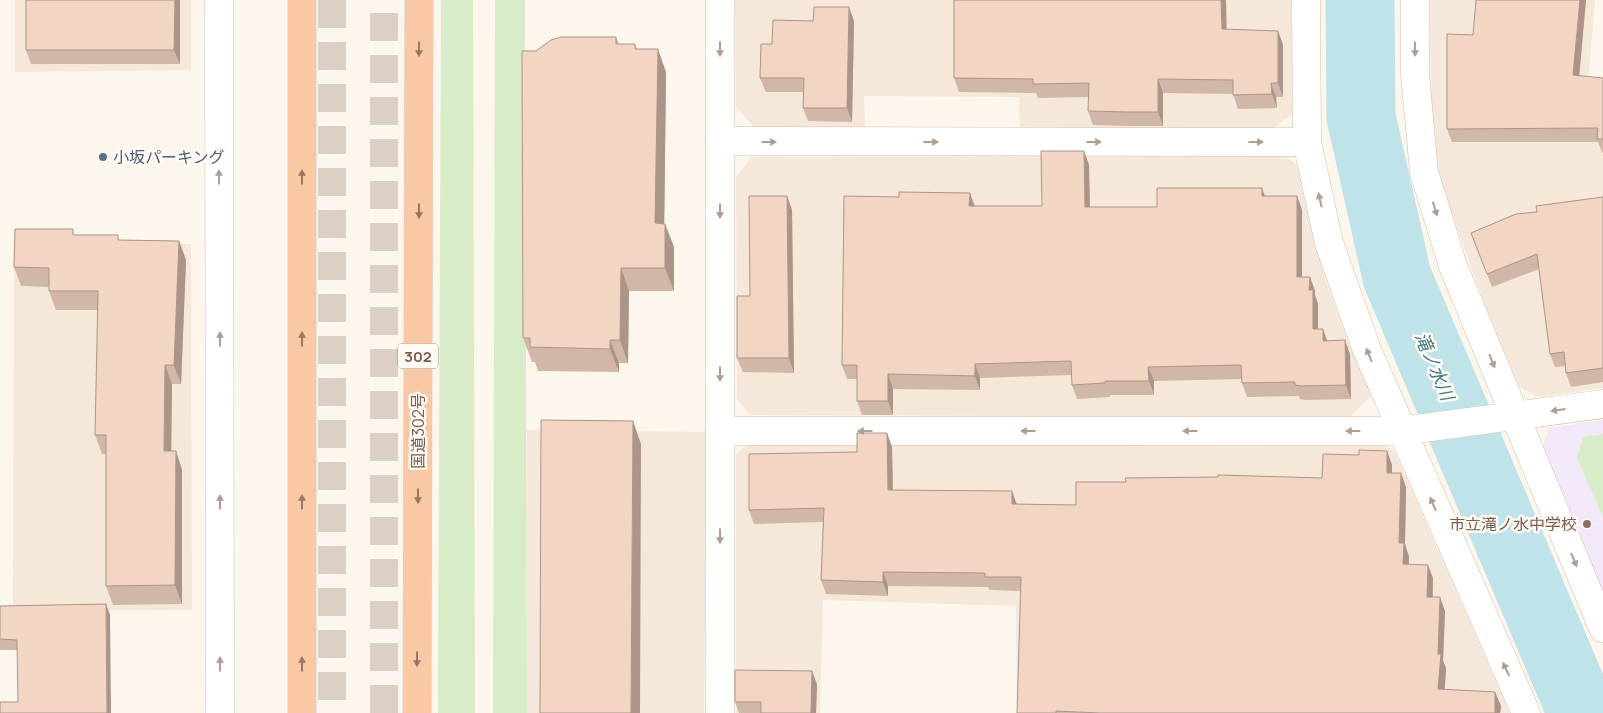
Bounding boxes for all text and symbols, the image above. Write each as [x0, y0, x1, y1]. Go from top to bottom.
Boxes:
one-way arrow [415, 41, 423, 57]
one-way arrow [716, 41, 724, 57]
one-way arrow [1411, 41, 1419, 57]
one-way arrow [761, 138, 777, 146]
one-way arrow [924, 138, 940, 146]
one-way arrow [1086, 138, 1102, 146]
one-way arrow [1249, 138, 1265, 146]
place label: 小坂パーキング [113, 146, 225, 168]
marker: 小坂パーキング [97, 151, 109, 163]
one-way arrow [215, 169, 223, 185]
one-way arrow [298, 169, 306, 185]
one-way arrow [1316, 193, 1324, 208]
one-way arrow [1432, 202, 1440, 217]
one-way arrow [415, 203, 423, 219]
one-way arrow [716, 203, 724, 219]
water label: 滝ノ水川 [1410, 328, 1461, 406]
one-way arrow [216, 331, 224, 347]
one-way arrow [298, 331, 306, 347]
road number: 302 [398, 344, 438, 368]
one-way arrow [1365, 347, 1373, 362]
one-way arrow [1488, 354, 1496, 369]
one-way arrow [716, 366, 724, 382]
street label: 国道302号 [407, 393, 429, 469]
one-way arrow [1550, 406, 1566, 414]
one-way arrow [857, 427, 873, 435]
one-way arrow [1019, 427, 1035, 435]
one-way arrow [1182, 427, 1198, 435]
one-way arrow [1344, 427, 1360, 435]
one-way arrow [414, 488, 422, 504]
one-way arrow [216, 494, 224, 510]
one-way arrow [298, 494, 306, 510]
one-way arrow [1429, 497, 1437, 511]
place label: 市立滝ノ水中学校 [1449, 513, 1577, 535]
marker: 市立滝ノ水中学校 [1581, 518, 1593, 530]
one-way arrow [716, 528, 724, 544]
one-way arrow [1571, 553, 1579, 567]
one-way arrow [413, 651, 421, 667]
one-way arrow [216, 656, 224, 672]
one-way arrow [298, 656, 306, 672]
one-way arrow [1502, 662, 1510, 676]

